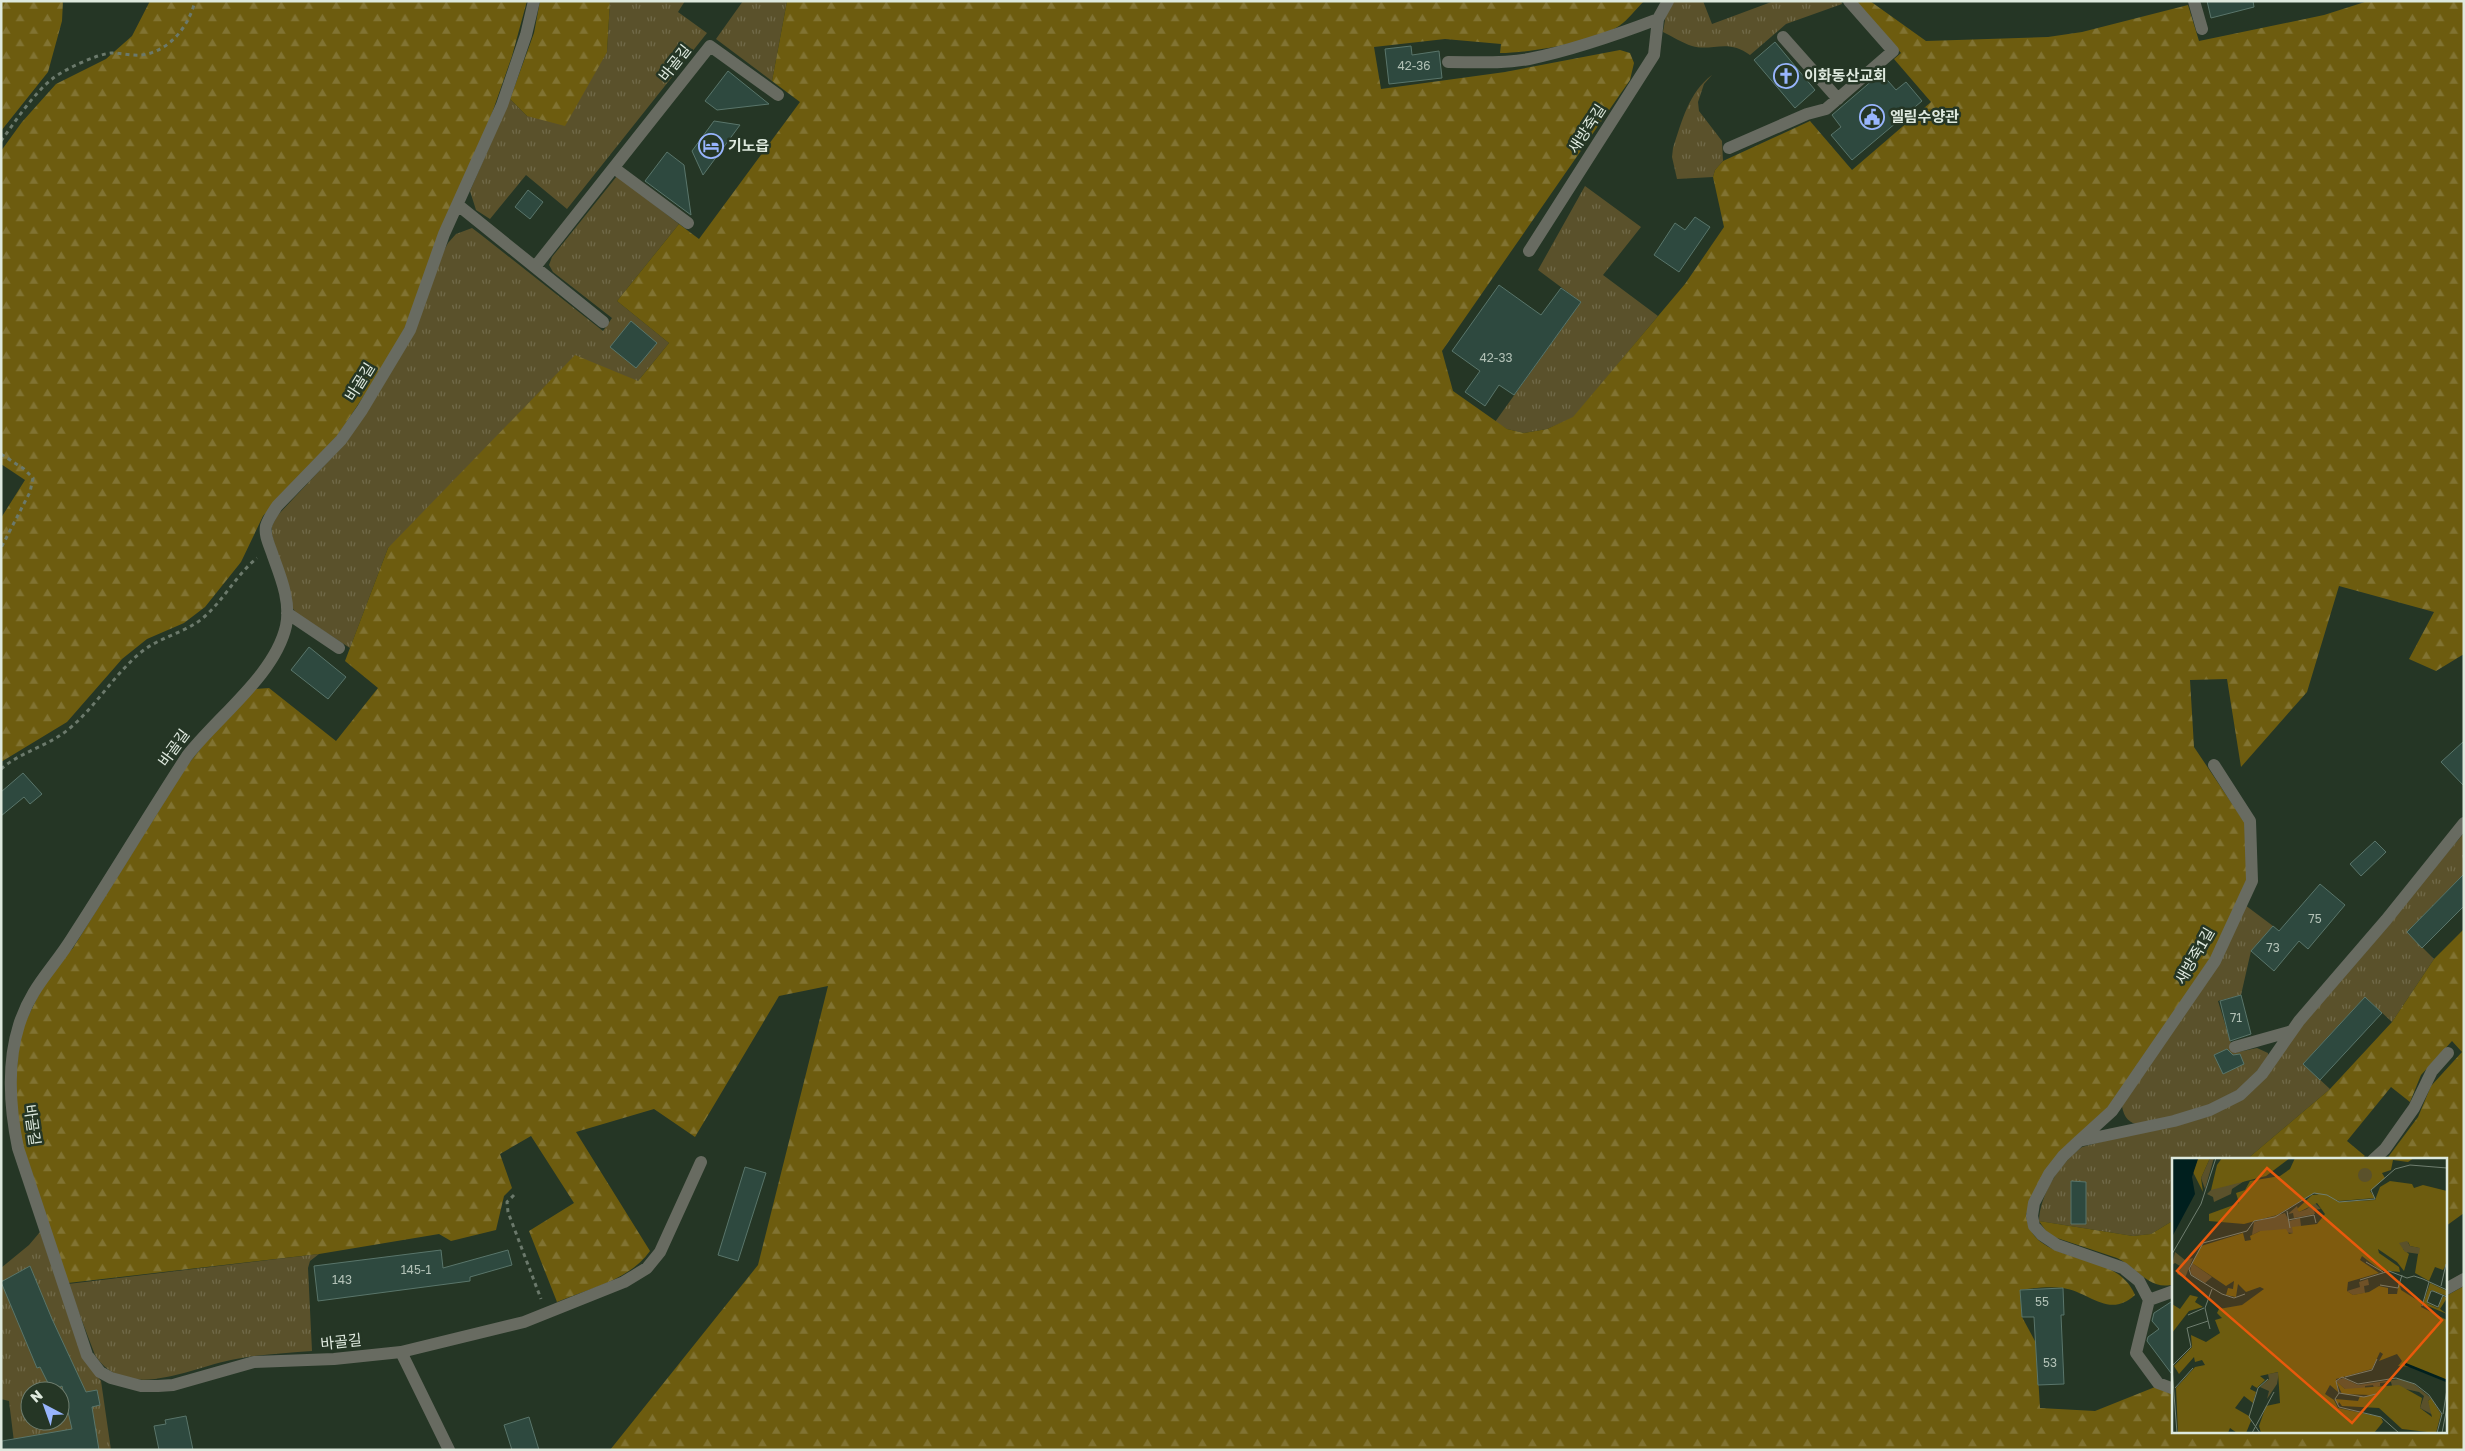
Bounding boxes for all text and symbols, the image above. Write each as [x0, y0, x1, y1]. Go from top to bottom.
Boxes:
street label: 바골길 [654, 41, 694, 84]
house number: 42-36 [1397, 58, 1431, 73]
church icon: 이화동산교회 [1773, 63, 1799, 89]
place label: 이화동산교회 [1804, 66, 1887, 84]
street label: 새방죽길 [1564, 100, 1609, 157]
public building icon: 엘림수양관 [1859, 104, 1885, 130]
place label: 엘림수양관 [1890, 107, 1959, 125]
hotel icon: 기노읍 [698, 133, 724, 159]
place label: 기노읍 [728, 136, 770, 154]
house number: 42-33 [1480, 350, 1512, 365]
street label: 바골길 [341, 359, 378, 404]
street label: 바골길 [154, 725, 193, 769]
house number: 75 [2308, 911, 2322, 926]
street label: 새방죽1길 [2171, 924, 2218, 987]
house number: 73 [2266, 940, 2280, 955]
house number: 71 [2230, 1010, 2242, 1025]
street label: 바골길 [21, 1103, 45, 1147]
inset map [2172, 1158, 2448, 1434]
house number: 145-1 [401, 1262, 431, 1277]
house number: 143 [332, 1272, 352, 1287]
house number: 55 [2035, 1294, 2049, 1309]
street label: 바골길 [319, 1330, 362, 1352]
house number: 53 [2043, 1355, 2057, 1370]
north arrow [20, 1381, 70, 1431]
text: N [27, 1386, 46, 1406]

